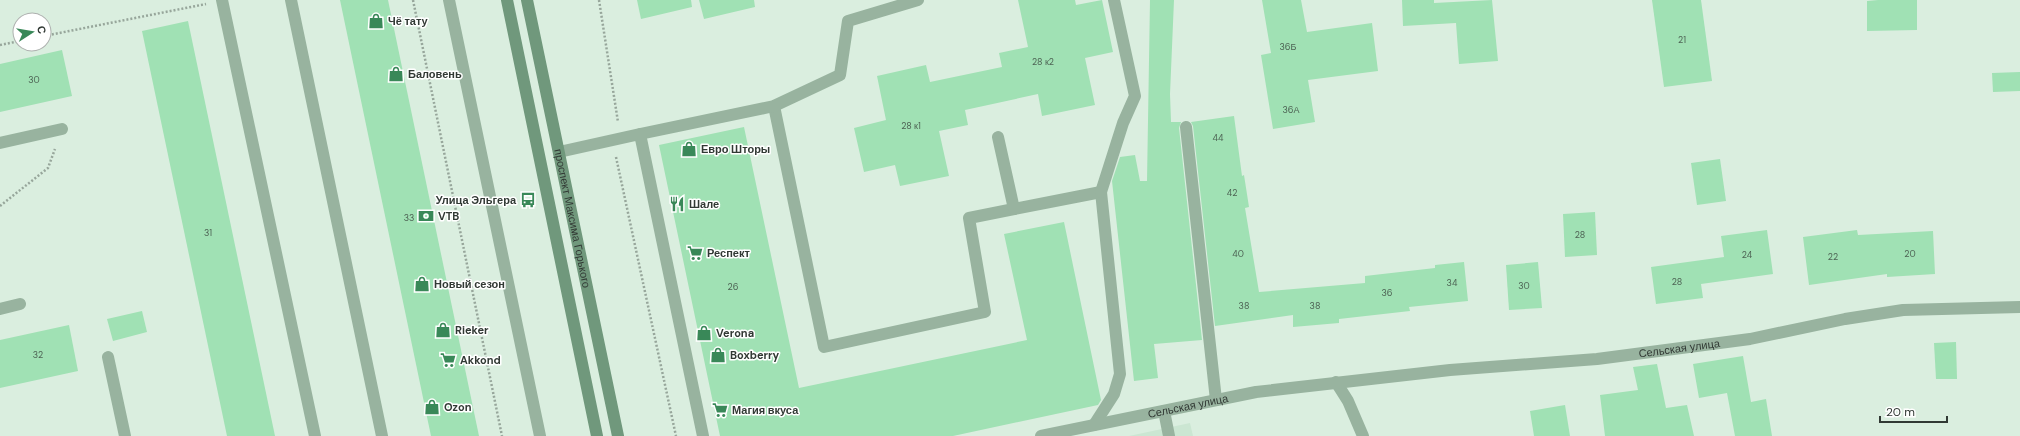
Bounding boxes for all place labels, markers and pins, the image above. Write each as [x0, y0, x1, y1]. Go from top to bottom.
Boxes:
shop icon: Чё тату [367, 12, 385, 30]
place label: Чё тату [388, 14, 429, 28]
shop icon: Баловень [387, 65, 405, 83]
place label: Баловень [408, 67, 462, 81]
shop icon: Евро Шторы [680, 140, 698, 158]
place label: Евро Шторы [701, 142, 770, 156]
bus stop icon: Улица Эльгера [519, 191, 537, 209]
place label: Улица Эльгера [436, 193, 517, 207]
restaurant icon: Шале [668, 195, 686, 213]
place label: Шале [689, 197, 719, 211]
bank icon: VTB [417, 207, 435, 225]
place label: VTB [438, 209, 459, 223]
supermarket icon: Респект [686, 244, 704, 262]
place label: Респект [707, 246, 750, 260]
shop icon: Новый сезон [413, 275, 431, 293]
place label: Новый сезон [434, 277, 505, 291]
shop icon: Rieker [434, 321, 452, 339]
place label: Rieker [455, 323, 489, 337]
shop icon: Verona [695, 324, 713, 342]
place label: Verona [716, 326, 754, 340]
shop icon: Boxberry [709, 346, 727, 364]
place label: Boxberry [730, 348, 780, 362]
supermarket icon: Akkond [439, 351, 457, 369]
place label: Akkond [460, 353, 501, 367]
shop icon: Ozon [423, 398, 441, 416]
place label: Ozon [444, 400, 472, 414]
supermarket icon: Магия вкуса [711, 401, 729, 419]
place label: Магия вкуса [732, 403, 799, 417]

